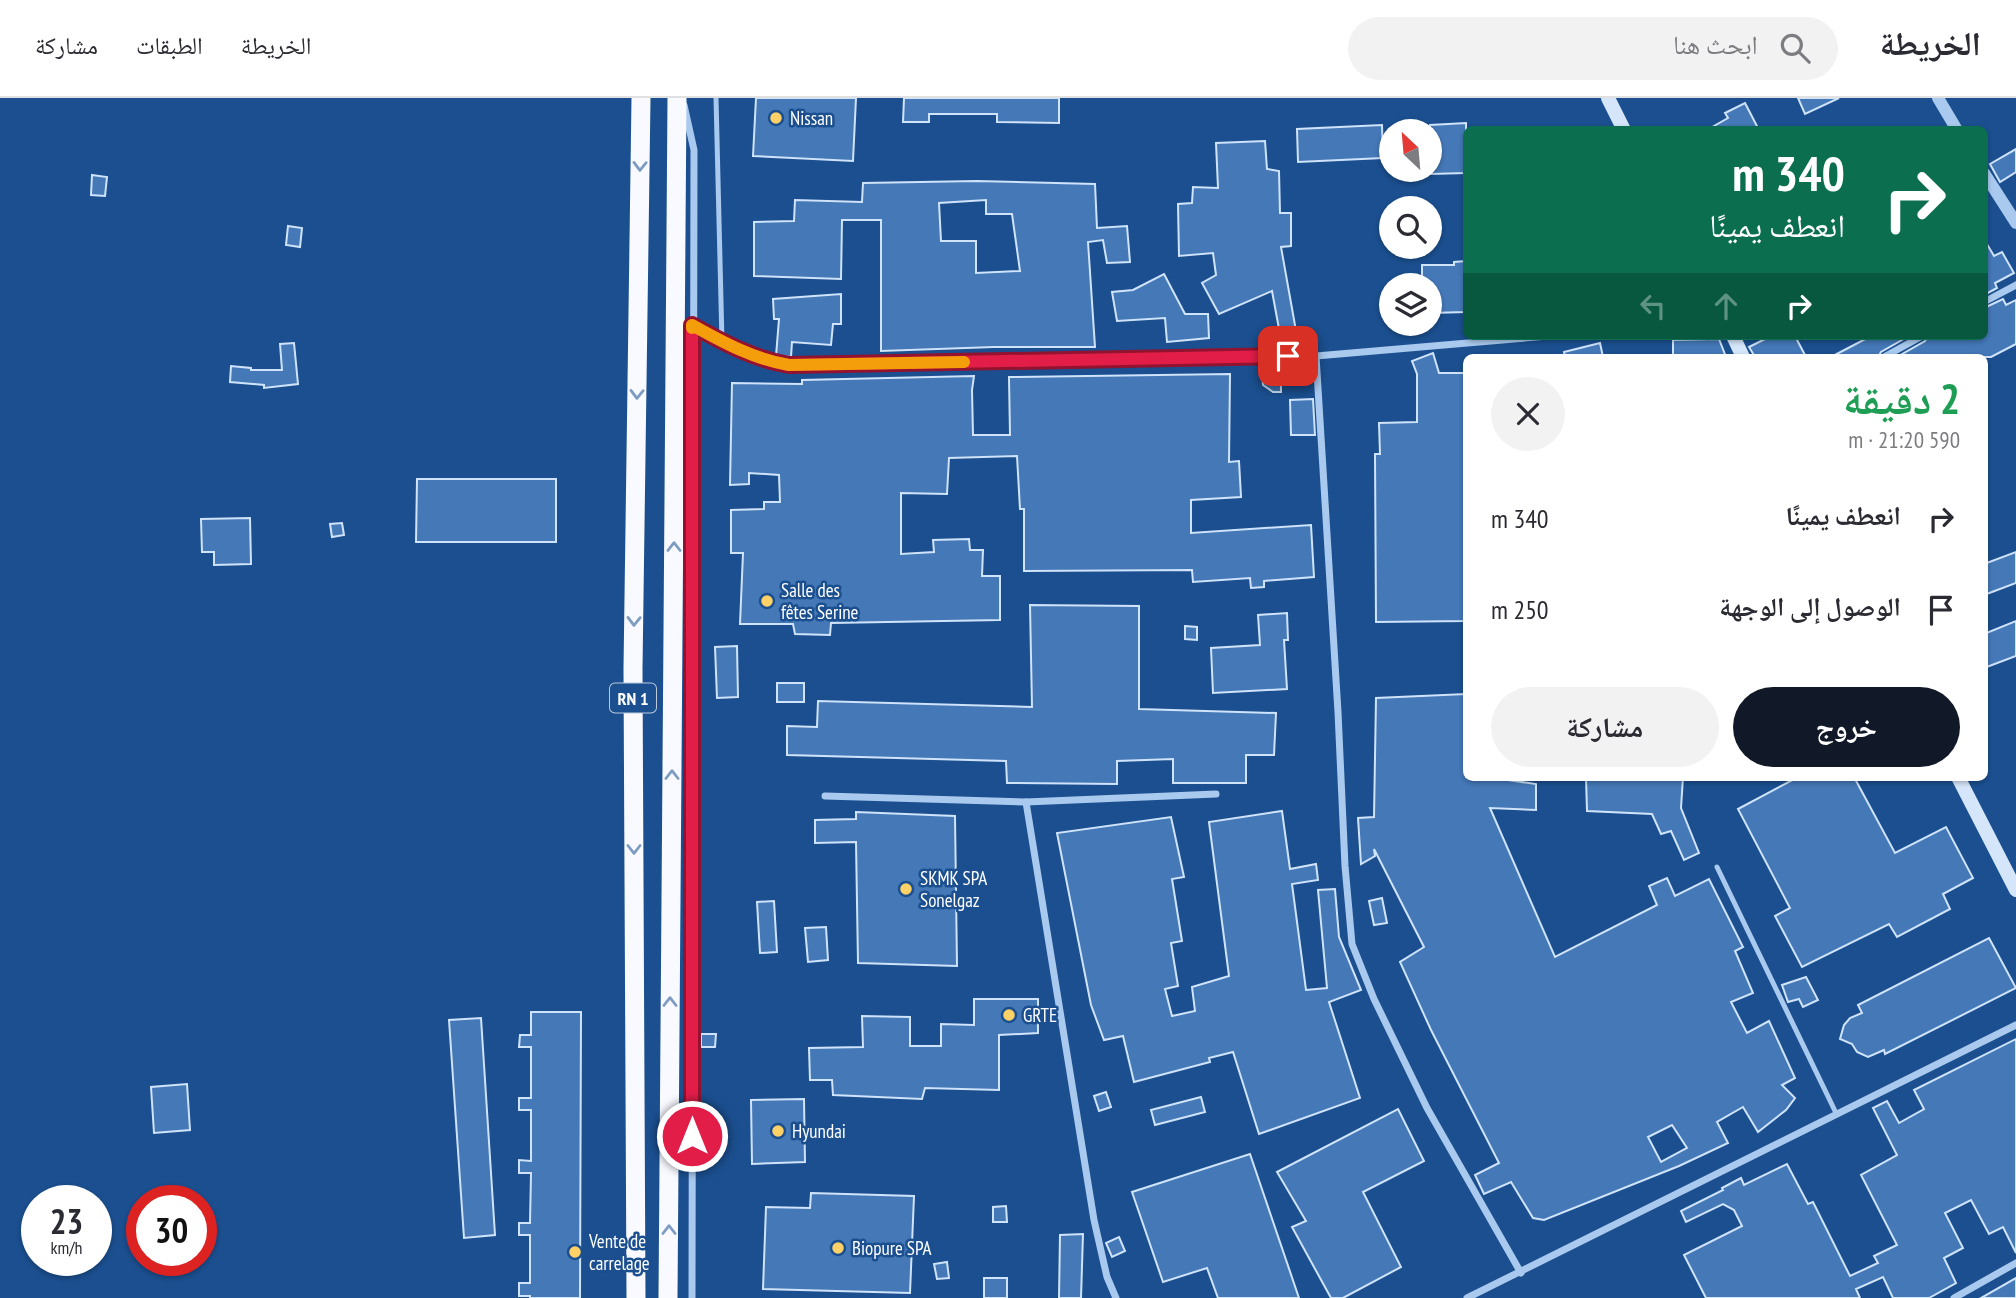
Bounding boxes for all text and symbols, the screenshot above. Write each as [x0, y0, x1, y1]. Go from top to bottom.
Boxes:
search box [1348, 17, 1838, 80]
text: الخريطة [1880, 21, 1981, 64]
text: ابحث هنا [1673, 28, 1758, 61]
icon: search [1776, 29, 1814, 67]
text: مشاركة [35, 30, 98, 61]
text: الطبقات [136, 30, 203, 61]
text: الخريطة [241, 30, 311, 61]
place label: Nissan [790, 106, 833, 130]
marker: Nissan [768, 110, 784, 126]
north arrow [1379, 119, 1442, 182]
map controls [1379, 119, 1442, 336]
text: 340 m [1732, 141, 1845, 205]
icon: right [1869, 154, 1960, 245]
one-way arrow [632, 161, 647, 172]
button: search [1379, 196, 1442, 259]
text: انعطف يمينًا [1709, 204, 1845, 246]
button: layers [1379, 273, 1442, 336]
icon: left [1634, 287, 1672, 325]
icon: ahead [1707, 287, 1745, 325]
icon: right [1780, 287, 1818, 325]
pin [1258, 326, 1318, 386]
icon: arrive [1269, 337, 1307, 375]
text: 2 دقيقة [1843, 371, 1960, 426]
button: close [1491, 377, 1565, 451]
one-way arrow [629, 389, 645, 399]
text: 590 m · 21:20 [1848, 425, 1960, 454]
text: انعطف يمينًا [1785, 499, 1901, 532]
icon: right [1922, 500, 1960, 538]
text: 340 m [1491, 502, 1549, 535]
one-way arrow [666, 542, 682, 552]
place label: Salle des fêtes Serine [781, 578, 859, 624]
text: الوصول إلى الوجهة [1719, 590, 1901, 623]
icon: arrive [1922, 591, 1960, 629]
marker: Salle des fêtes Serine [759, 593, 775, 609]
text: 250 m [1491, 593, 1549, 626]
one-way arrow [626, 616, 642, 627]
road number: RN 1 [610, 684, 656, 712]
button: مشاركة [1491, 687, 1719, 767]
button: خروج [1733, 687, 1960, 767]
one-way arrow [664, 769, 680, 780]
one-way arrow [626, 844, 642, 854]
place label: SKMK SPA Sonelgaz [920, 866, 987, 912]
marker: SKMK SPA Sonelgaz [898, 881, 914, 897]
one-way arrow [663, 997, 678, 1008]
place label: GRTE [1023, 1003, 1057, 1027]
marker: GRTE [1001, 1007, 1017, 1023]
position arrow [655, 1099, 729, 1173]
place label: Hyundai [792, 1119, 846, 1143]
marker: Hyundai [770, 1123, 786, 1139]
speed limit sign: 30 [126, 1185, 217, 1276]
text: 23 [50, 1198, 83, 1244]
one-way arrow [661, 1224, 677, 1235]
place label: Vente de carrelage [588, 1229, 650, 1275]
text: km/h [51, 1236, 82, 1259]
place label: Biopure SPA [852, 1236, 932, 1260]
marker: Biopure SPA [830, 1240, 846, 1256]
marker: Vente de carrelage [567, 1244, 583, 1260]

